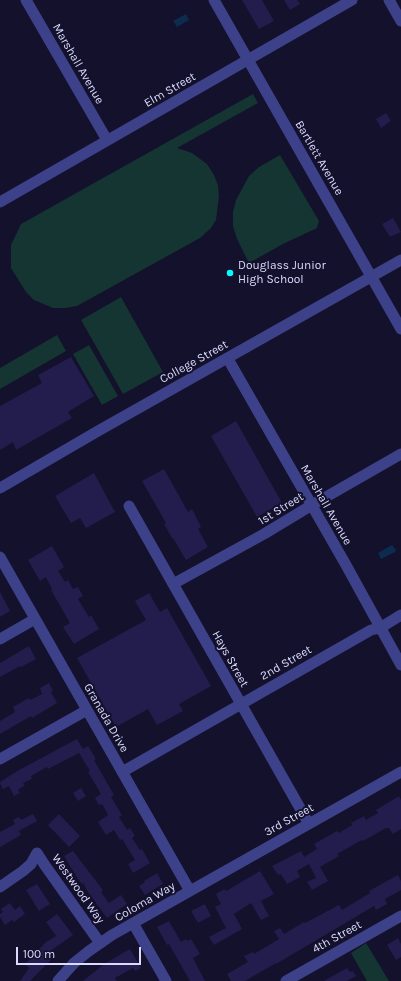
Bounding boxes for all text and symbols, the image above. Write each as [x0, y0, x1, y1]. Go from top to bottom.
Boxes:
street label: Marshall Avenue [49, 21, 107, 107]
street label: Elm Street [142, 69, 198, 111]
street label: Bartlett Avenue [292, 118, 346, 198]
place label: Douglass Junior High School [238, 259, 326, 287]
marker: Douglass Junior High School [225, 268, 235, 278]
street label: College Street [157, 337, 231, 387]
street label: Marshall Avenue [297, 462, 355, 548]
street label: 1st Street [256, 489, 306, 529]
street label: Hays Street [209, 628, 251, 690]
street label: 2nd Street [258, 642, 314, 684]
street label: Granada Drive [80, 681, 132, 755]
street label: 3rd Street [262, 801, 316, 839]
street label: Westwood Way [49, 851, 107, 927]
street label: Coloma Way [112, 879, 178, 925]
street label: 4th Street [310, 918, 364, 956]
scale bar [18, 939, 143, 965]
text: 100 m [23, 947, 55, 961]

